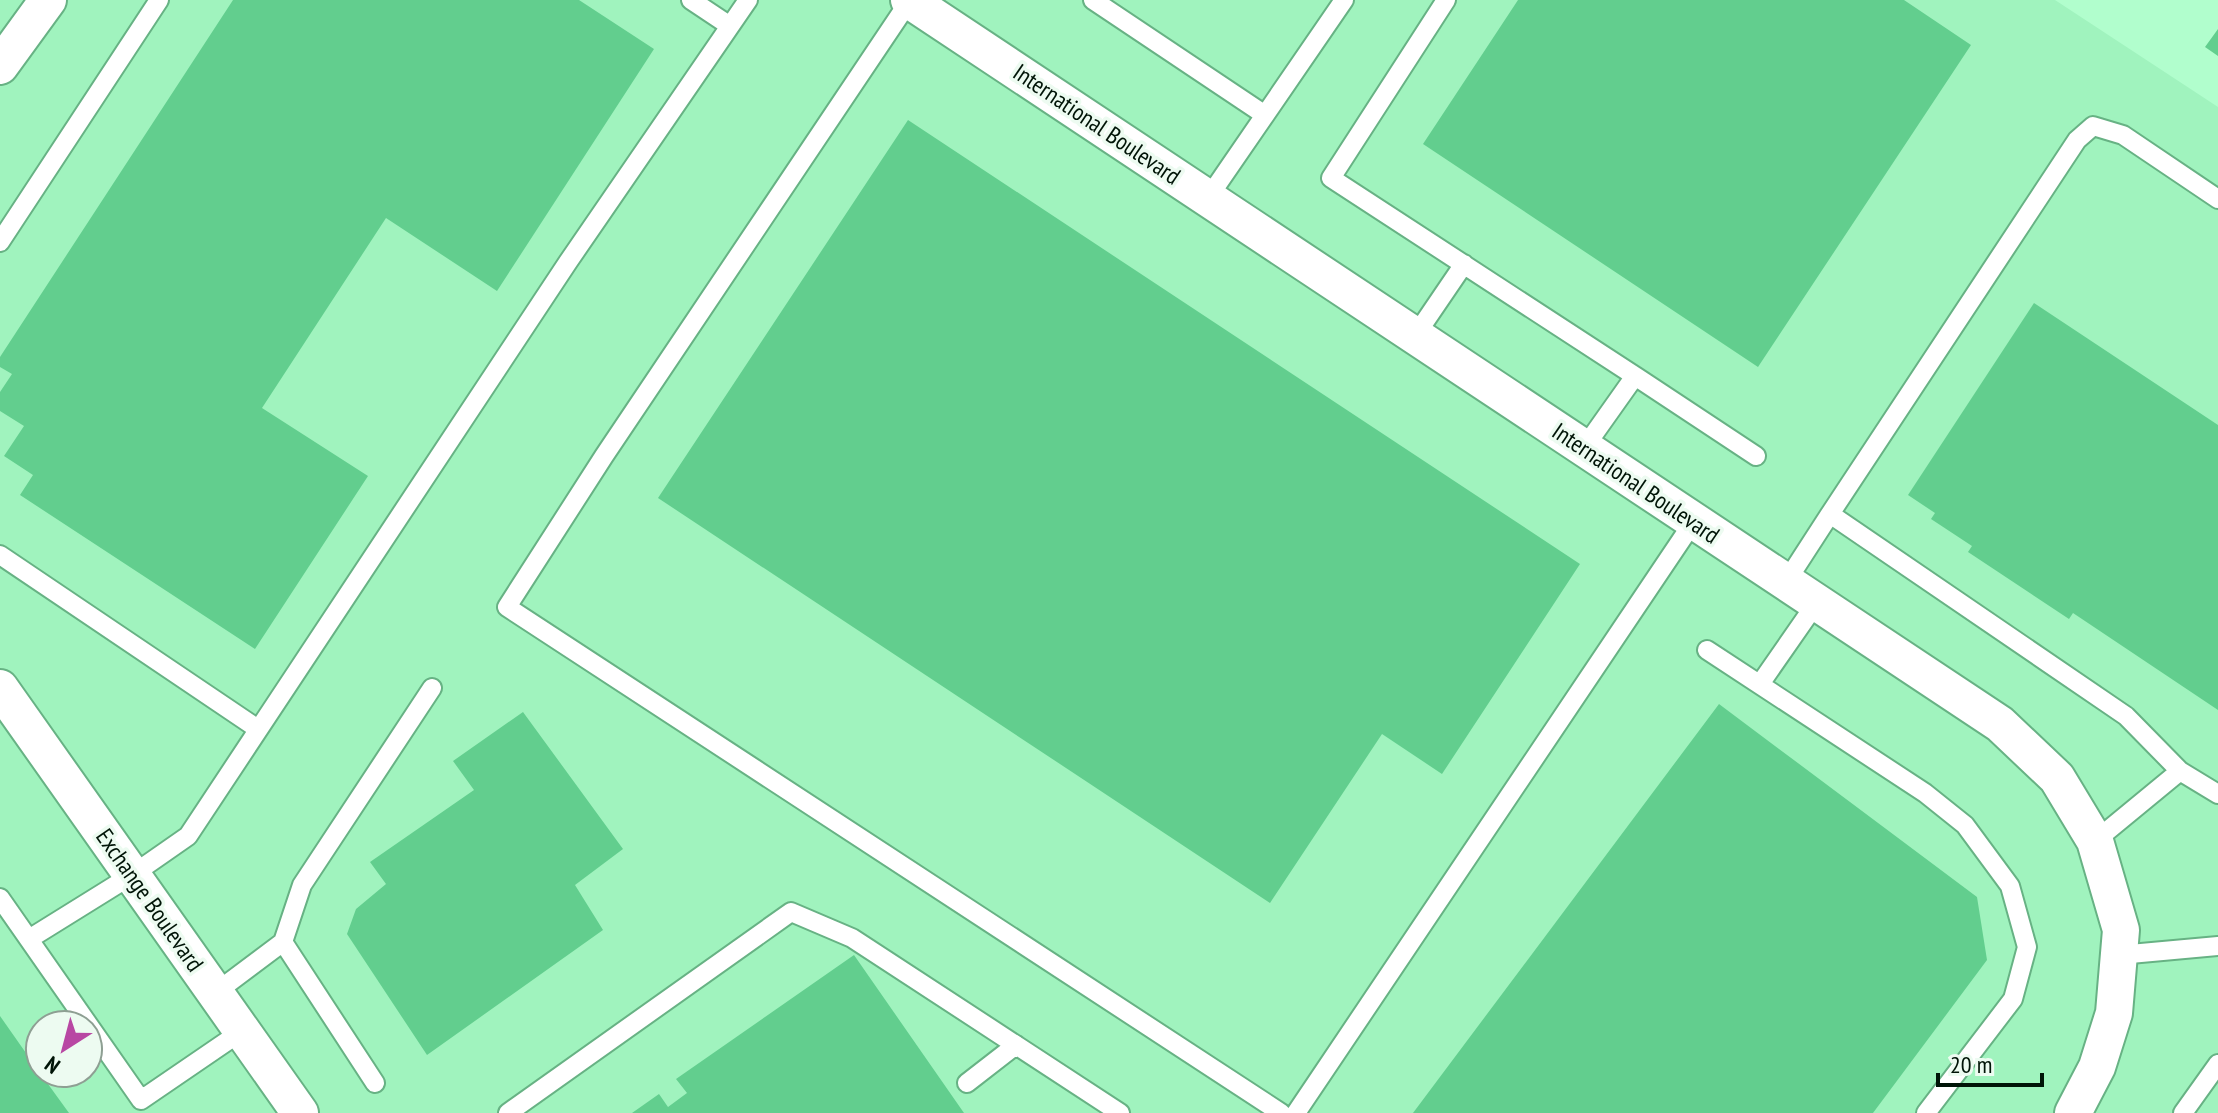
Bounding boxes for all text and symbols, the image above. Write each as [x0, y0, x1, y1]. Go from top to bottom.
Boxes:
street label: International Boulevard [1007, 57, 1187, 191]
street label: International Boulevard [1546, 416, 1726, 550]
street label: Exchange Boulevard [89, 823, 211, 977]
north arrow [24, 1009, 104, 1089]
scale bar [1938, 1037, 2042, 1087]
text: 20 m [1950, 1049, 1992, 1080]
text: N [39, 1050, 65, 1080]

